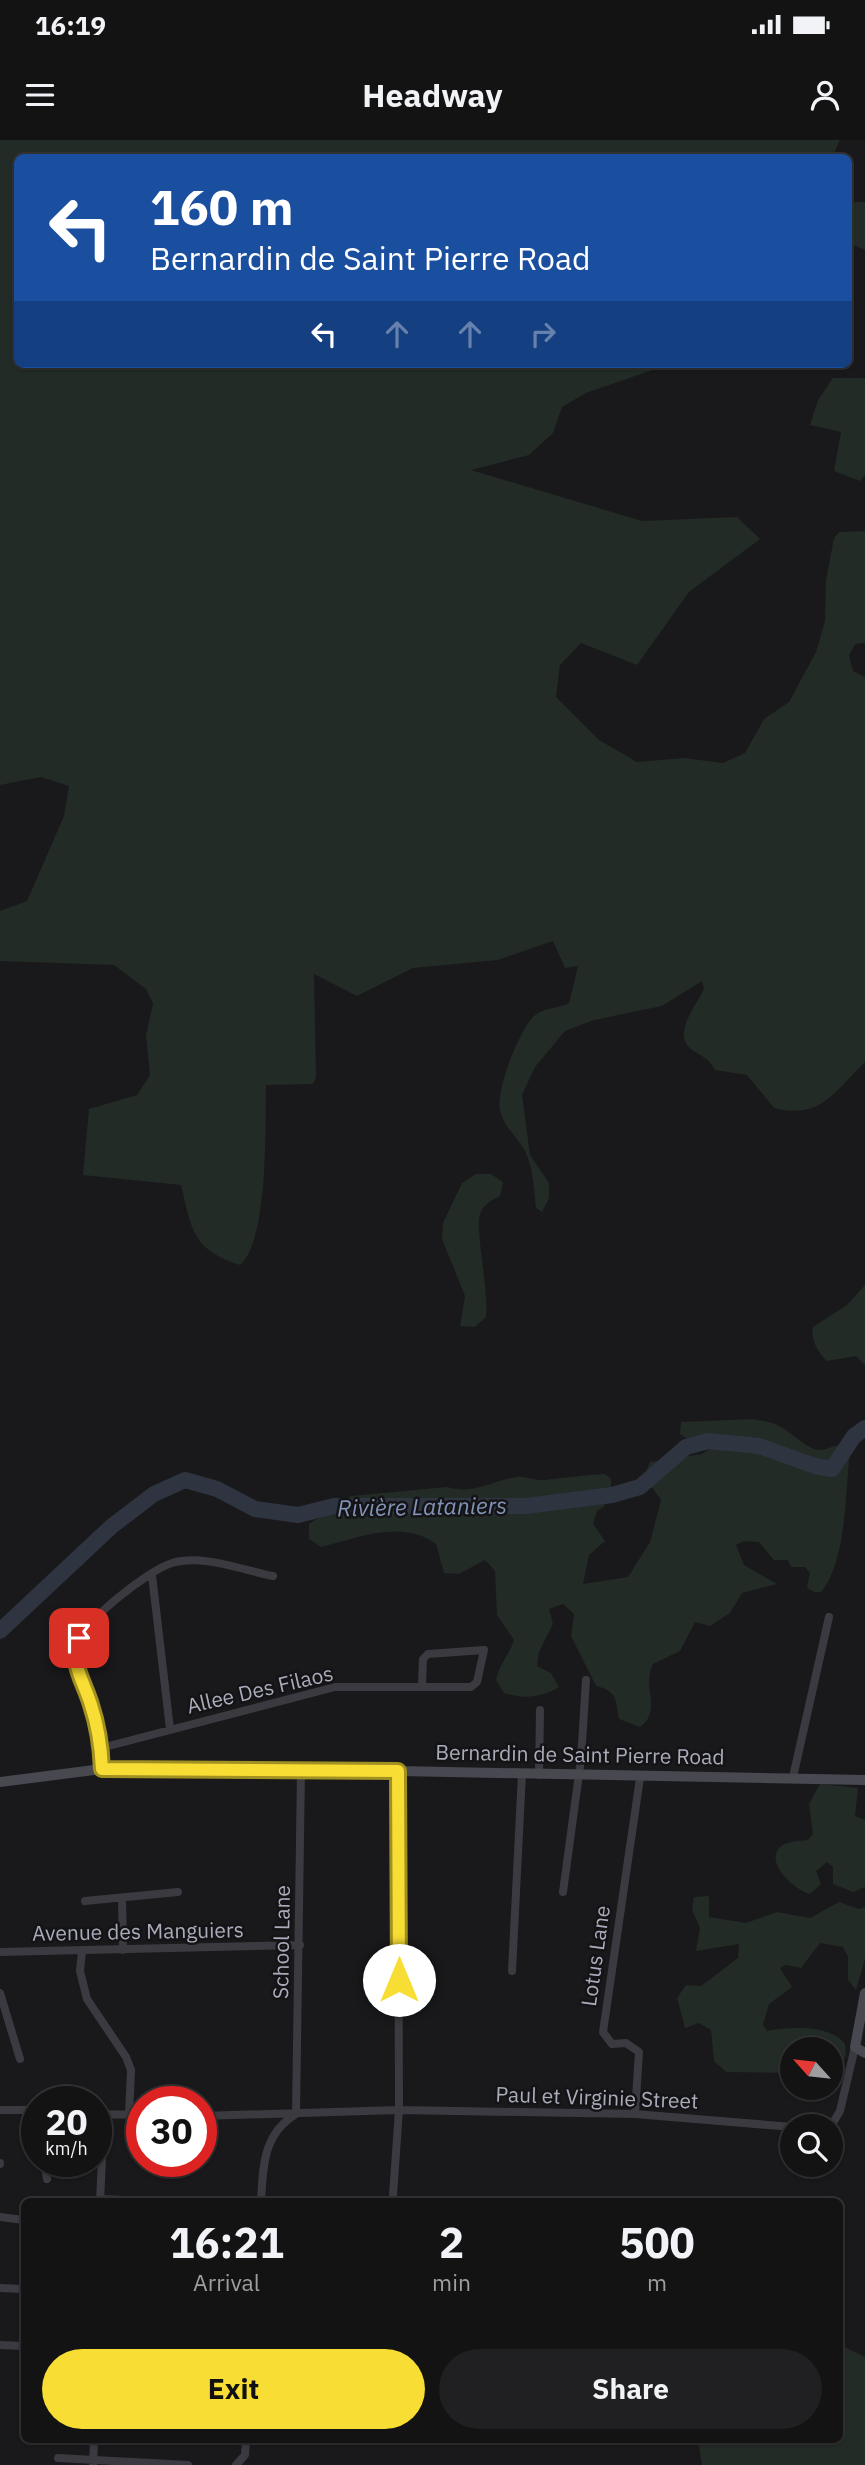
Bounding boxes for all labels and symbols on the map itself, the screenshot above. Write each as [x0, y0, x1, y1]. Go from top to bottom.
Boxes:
water label: Rivière Lataniers [337, 1490, 507, 1522]
pin [49, 1608, 109, 1668]
street label: Allee Des Filaos [184, 1659, 336, 1719]
street label: Bernardin de Saint Pierre Road [435, 1737, 725, 1771]
street label: School Lane [266, 1885, 296, 1999]
street label: Lotus Lane [574, 1904, 616, 2008]
street label: Avenue des Manguiers [32, 1915, 244, 1947]
position arrow [362, 1943, 436, 2017]
north arrow [780, 2037, 844, 2100]
street label: Paul et Virginie Street [495, 2079, 699, 2115]
speed limit sign: 30 [126, 2086, 217, 2177]

